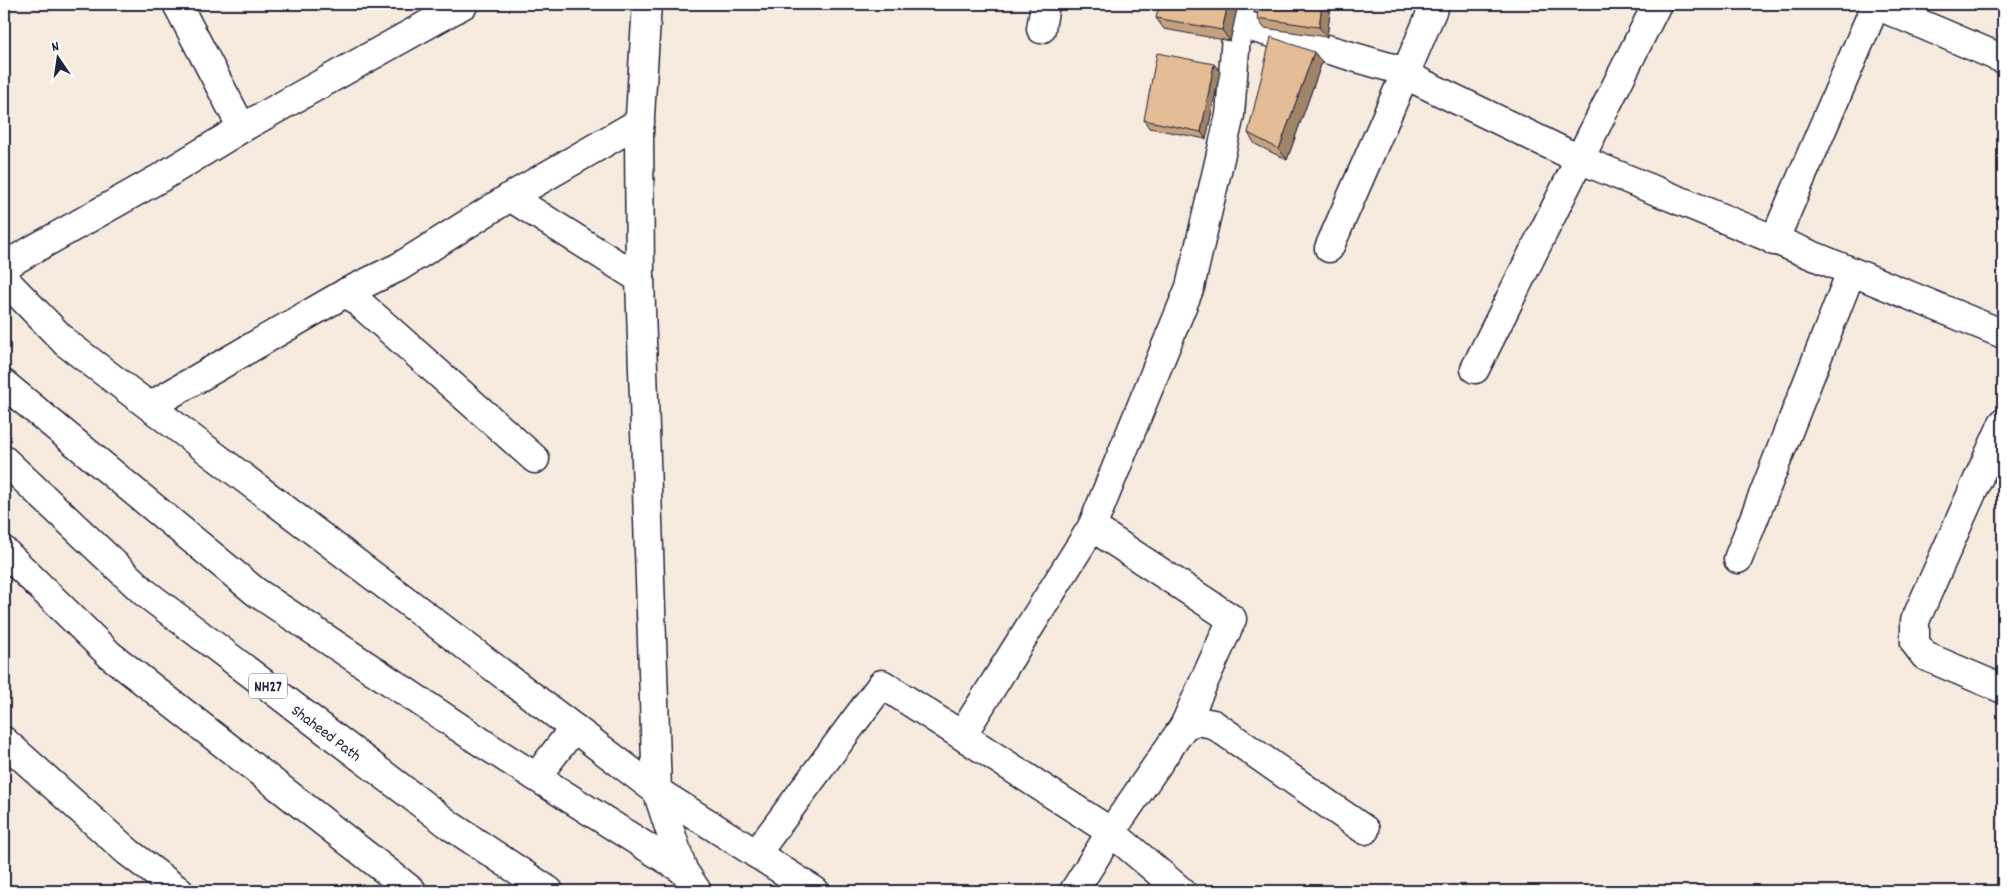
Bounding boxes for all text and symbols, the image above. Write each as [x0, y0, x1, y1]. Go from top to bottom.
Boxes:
north arrow [32, 32, 82, 82]
text: N [50, 37, 61, 58]
road number: NH27 [249, 674, 287, 698]
street label: Shaheed Path [286, 700, 365, 768]

